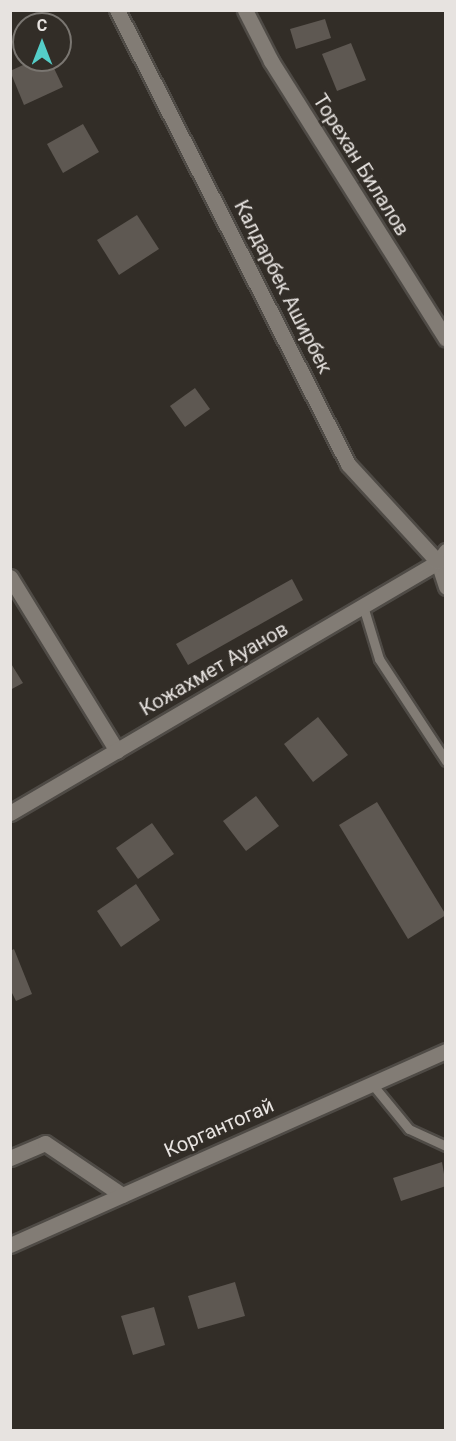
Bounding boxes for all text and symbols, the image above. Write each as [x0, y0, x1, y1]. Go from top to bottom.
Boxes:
north arrow [12, 12, 72, 72]
text: С [37, 16, 47, 35]
street label: Торехан Билалов [308, 90, 414, 240]
street label: Калдарбек Аширбек [229, 196, 337, 378]
street label: Кожахмет Ауанов [136, 617, 292, 721]
street label: Коргантогай [160, 1093, 278, 1163]

